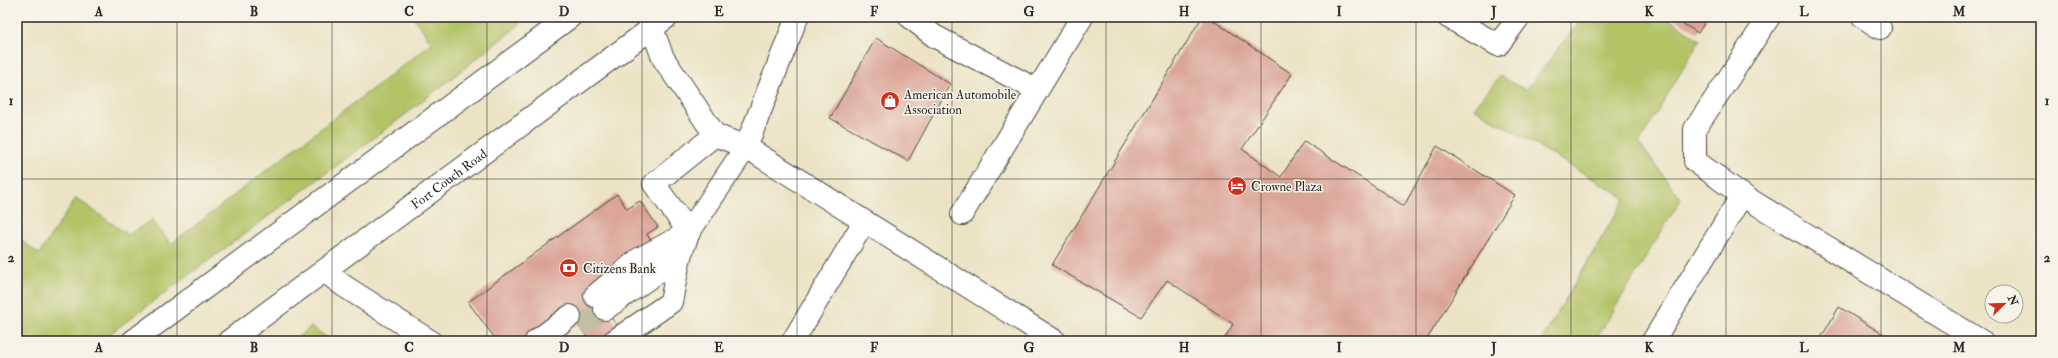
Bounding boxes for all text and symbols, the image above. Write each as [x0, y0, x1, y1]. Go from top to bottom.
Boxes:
text: A [94, 4, 104, 20]
text: B [250, 4, 258, 20]
text: C [404, 4, 414, 20]
text: D [559, 4, 570, 20]
text: E [714, 4, 724, 20]
text: F [870, 4, 879, 20]
text: G [1024, 4, 1035, 20]
text: H [1179, 4, 1190, 20]
text: I [1336, 4, 1342, 20]
text: J [1490, 4, 1497, 21]
text: K [1644, 4, 1654, 20]
text: L [1799, 4, 1809, 20]
text: M [1952, 4, 1966, 20]
place label: American Automobile Association [903, 87, 1017, 118]
shop icon: American Automobile Association [879, 90, 901, 112]
text: 1 [9, 93, 14, 109]
text: 1 [2045, 93, 2050, 109]
street label: Fort Couch Road [408, 146, 491, 213]
hotel icon: Crowne Plaza [1226, 175, 1248, 197]
place label: Crowne Plaza [1251, 179, 1323, 195]
text: 2 [8, 250, 15, 266]
text: 2 [2044, 250, 2051, 266]
bank icon: Citizens Bank [558, 257, 580, 279]
place label: Citizens Bank [583, 261, 657, 277]
north arrow [1984, 284, 2024, 324]
text: N [2004, 292, 2021, 308]
text: A [94, 340, 104, 356]
text: B [250, 340, 258, 356]
text: C [404, 340, 414, 356]
text: D [559, 340, 570, 356]
text: E [714, 340, 724, 356]
text: F [870, 340, 879, 356]
text: G [1024, 340, 1035, 356]
text: H [1179, 340, 1190, 356]
text: I [1336, 340, 1342, 356]
text: J [1490, 340, 1497, 357]
text: K [1644, 340, 1654, 356]
text: L [1799, 340, 1809, 356]
text: M [1952, 340, 1966, 356]

